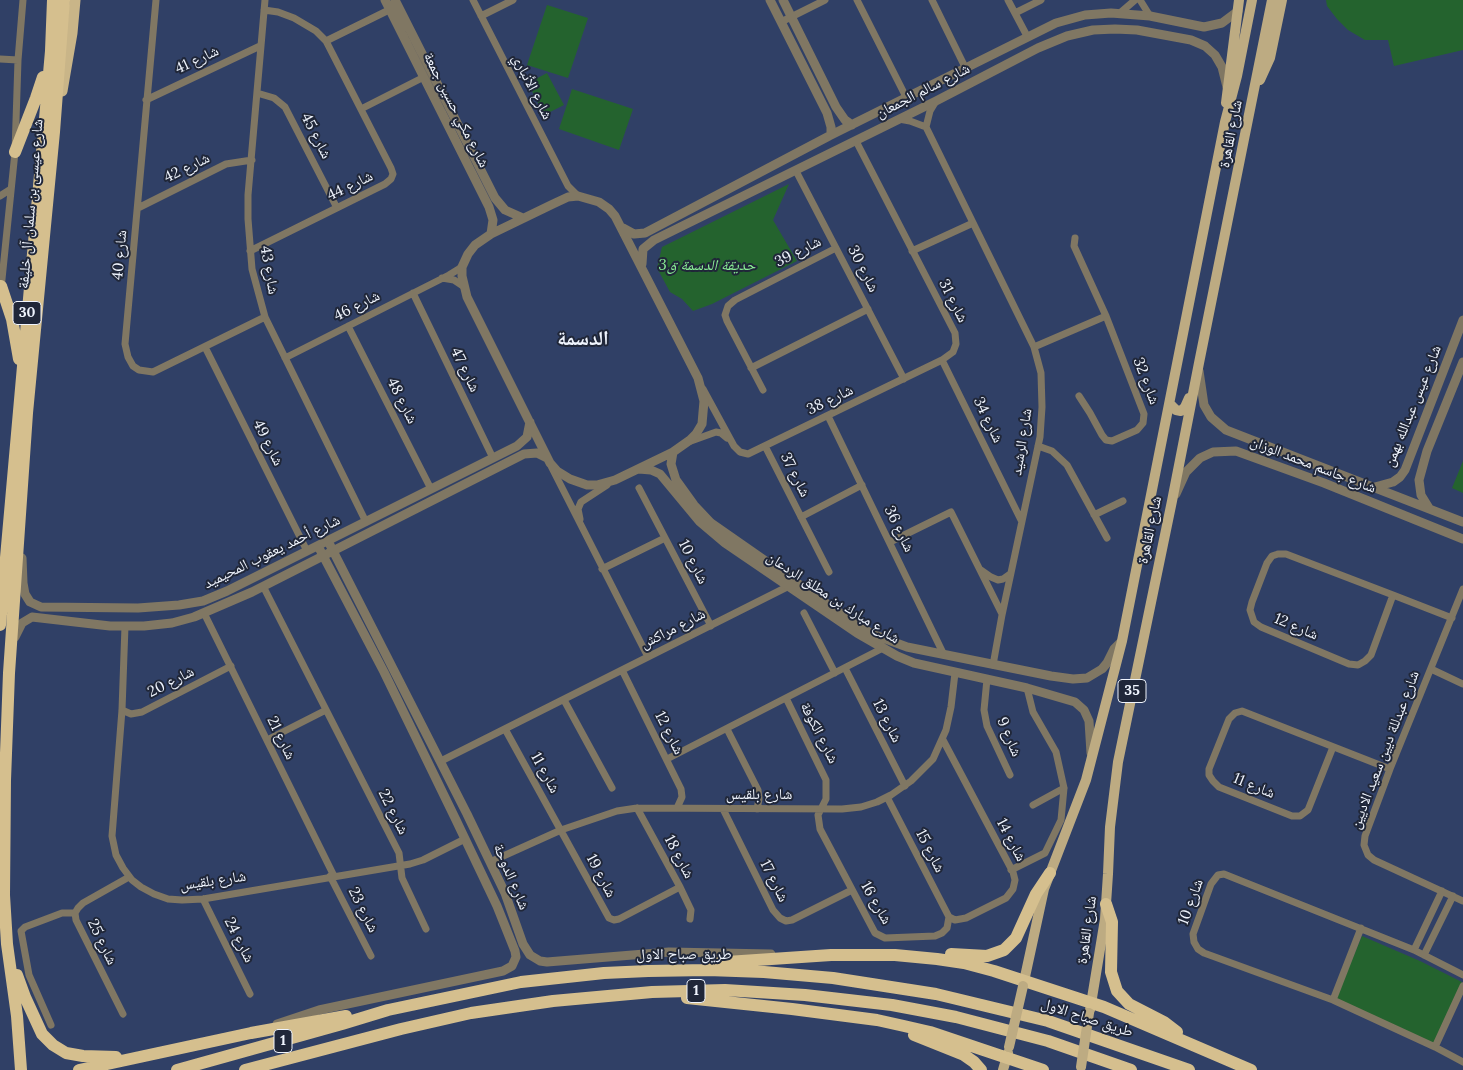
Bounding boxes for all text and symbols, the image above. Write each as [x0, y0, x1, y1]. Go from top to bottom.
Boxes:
street label: شارع 41 [172, 42, 222, 78]
street label: شارع مكي حسين جمعة [419, 49, 493, 171]
street label: شارع الأنباري [508, 51, 556, 123]
street label: شارع سالم الجمعان [873, 60, 973, 122]
street label: شارع القاهرة [1216, 99, 1246, 169]
street label: شارع 45 [297, 110, 335, 162]
street label: شارع عيسى بن سلمان آل خليفة [15, 118, 47, 290]
street label: شارع 42 [161, 149, 213, 187]
street label: شارع 44 [324, 167, 376, 205]
street label: شارع 40 [109, 229, 131, 281]
street label: شارع 39 [772, 233, 824, 271]
street label: شارع 30 [844, 243, 882, 295]
street label: شارع 43 [256, 244, 282, 296]
park label: حديقة الدسمة ق3 [659, 257, 755, 275]
street label: شارع 31 [934, 276, 972, 326]
street label: شارع 46 [331, 287, 383, 325]
road number: 30 [13, 302, 41, 324]
district label: الدسمة [557, 327, 609, 351]
street label: شارع عيس عبدالله بهمن [1380, 343, 1446, 469]
street label: شارع 47 [446, 345, 484, 395]
street label: شارع 32 [1129, 355, 1163, 407]
street label: شارع 48 [383, 375, 421, 427]
street label: شارع 38 [804, 381, 856, 419]
street label: شارع 34 [969, 394, 1007, 446]
street label: شارع الرشيد [1008, 407, 1036, 477]
street label: شارع 49 [249, 417, 287, 469]
street label: شارع جاسم محمد الوزان [1247, 433, 1379, 497]
street label: شارع 37 [776, 450, 814, 500]
street label: شارع القاهرة [1134, 495, 1166, 565]
street label: شارع 36 [880, 503, 918, 555]
street label: شارع أحمد يعقوب المحيميد [201, 511, 343, 593]
street label: شارع 10 [674, 537, 712, 587]
street label: شارع مبارك بن مطلق الردعان [763, 548, 903, 648]
street label: شارع مراكش [638, 605, 708, 653]
street label: شارع 12 [1271, 610, 1321, 644]
street label: شارع 20 [145, 663, 197, 701]
street label: شارع عبدللة ديين سعيد الاديين [1346, 668, 1424, 832]
road number: 35 [1118, 679, 1146, 702]
street label: شارع 13 [868, 696, 906, 746]
street label: شارع الكوفة [796, 699, 842, 767]
street label: شارع 12 [651, 708, 687, 758]
street label: شارع 21 [263, 713, 299, 763]
street label: شارع 9 [993, 715, 1025, 759]
street label: شارع 11 [527, 750, 563, 796]
street label: شارع 11 [1231, 770, 1277, 802]
street label: شارع 22 [374, 786, 412, 838]
street label: شارع بلقيس [726, 786, 792, 804]
street label: شارع 14 [992, 815, 1030, 865]
street label: شارع 15 [912, 826, 948, 876]
street label: شارع 18 [660, 832, 698, 882]
street label: شارع الدوحة [489, 841, 533, 913]
street label: شارع 19 [582, 851, 620, 901]
street label: شارع 17 [756, 857, 792, 905]
street label: شارع بلقيس [179, 867, 247, 895]
street label: شارع 10 [1174, 877, 1208, 927]
street label: شارع 16 [857, 878, 895, 928]
street label: شارع 23 [344, 884, 382, 936]
street label: شارع القاهرة [1073, 895, 1101, 965]
street label: شارع 24 [220, 914, 258, 966]
street label: شارع 25 [83, 916, 121, 968]
street label: طريق صباح الاول [636, 946, 732, 964]
road number: 1 [687, 979, 705, 1002]
street label: طريق صباح الاول [1039, 995, 1135, 1041]
road number: 1 [274, 1030, 292, 1052]

